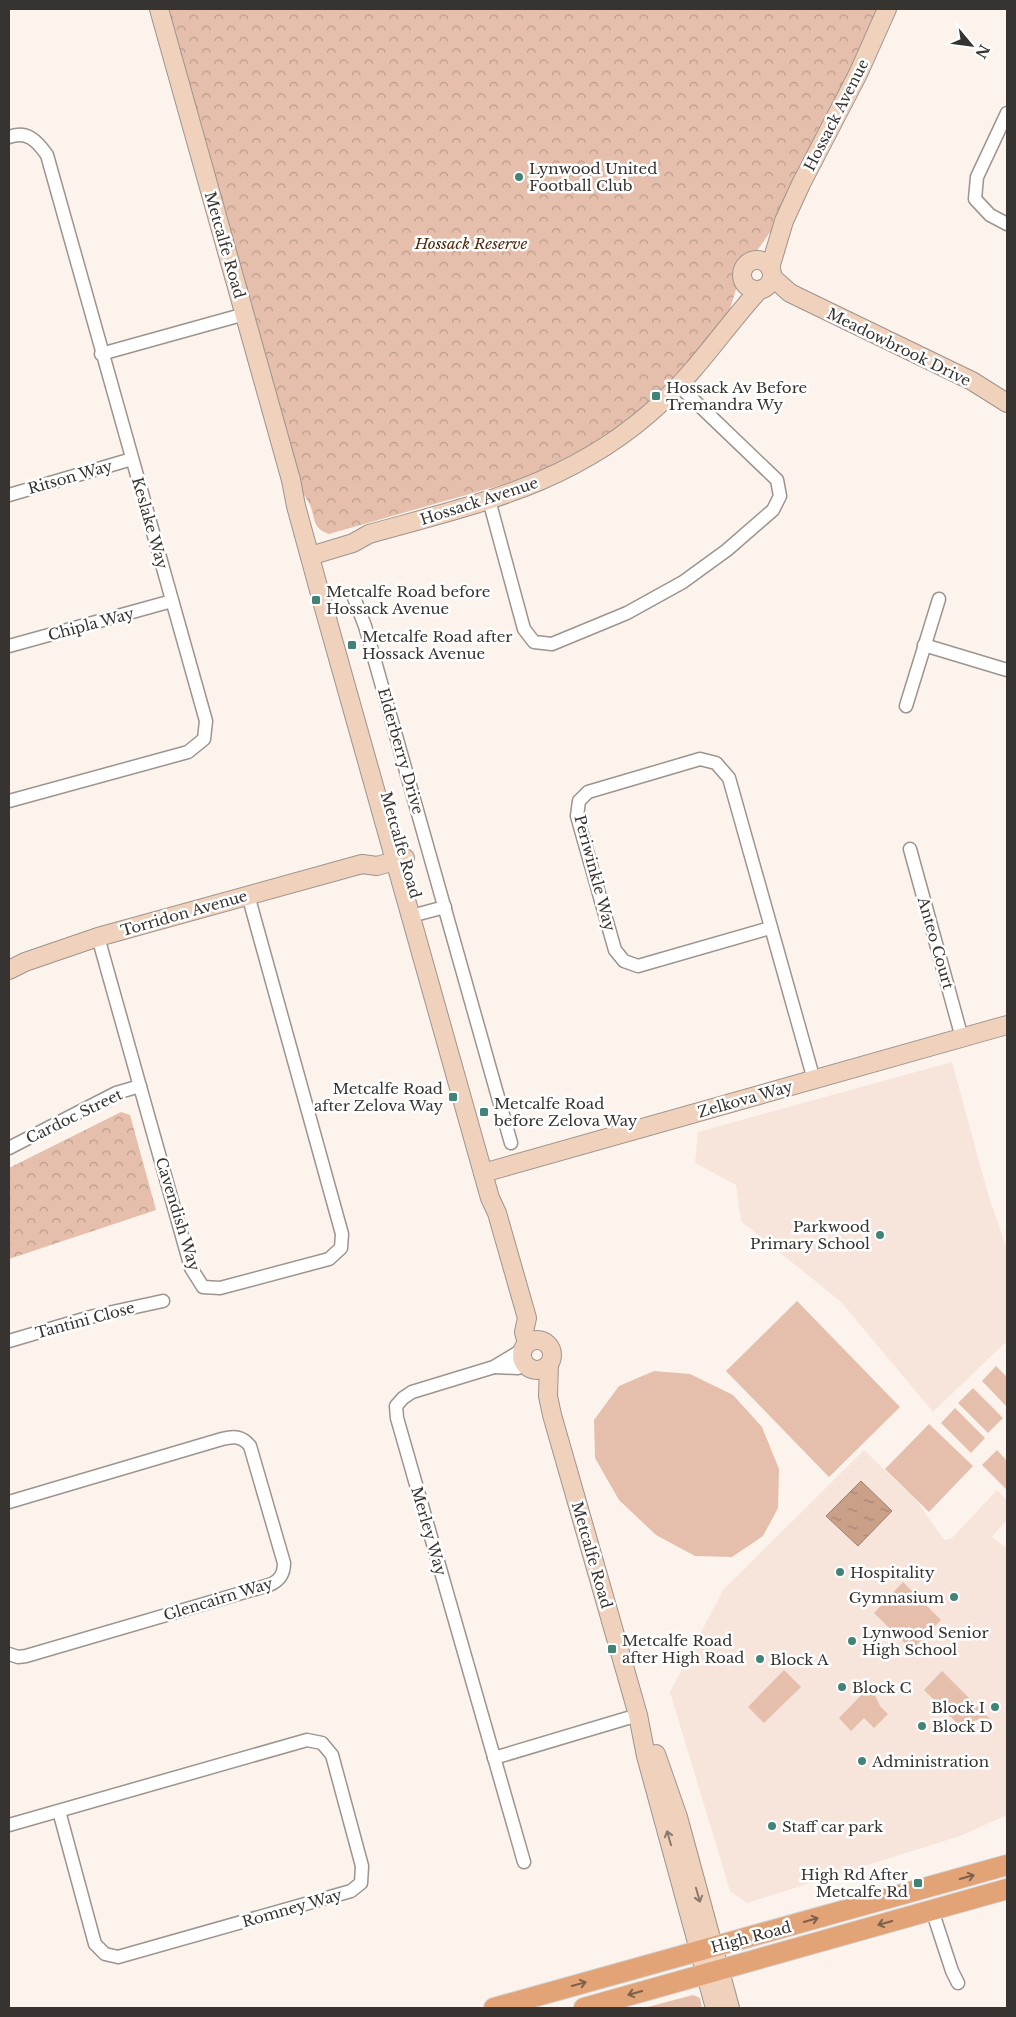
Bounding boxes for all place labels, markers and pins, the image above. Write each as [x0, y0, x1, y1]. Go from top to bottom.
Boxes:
place label: Lynwood United Football Club [529, 159, 657, 195]
marker: Lynwood United Football Club [513, 171, 525, 183]
place label: Hossack Av Before Tremandra Wy [666, 378, 807, 414]
marker: Hossack Av Before Tremandra Wy [650, 390, 662, 402]
place label: Metcalfe Road before Hossack Avenue [326, 582, 490, 618]
marker: Metcalfe Road before Hossack Avenue [310, 594, 322, 606]
place label: Metcalfe Road after Hossack Avenue [362, 627, 513, 663]
marker: Metcalfe Road after Hossack Avenue [346, 639, 358, 651]
place label: Metcalfe Road after Zelova Way [314, 1079, 443, 1115]
marker: Metcalfe Road after Zelova Way [447, 1091, 459, 1103]
place label: Metcalfe Road before Zelova Way [493, 1094, 638, 1130]
marker: Metcalfe Road before Zelova Way [478, 1106, 490, 1118]
place label: Parkwood Primary School [750, 1217, 870, 1253]
marker: Parkwood Primary School [874, 1229, 886, 1241]
place label: Hospitality [850, 1563, 935, 1582]
marker: Hospitality [834, 1566, 846, 1578]
place label: Gymnasium [849, 1588, 944, 1607]
marker: Gymnasium [948, 1591, 960, 1603]
place label: Lynwood Senior High School [862, 1623, 990, 1659]
place label: Metcalfe Road after High Road [622, 1631, 744, 1667]
marker: Lynwood Senior High School [846, 1635, 858, 1647]
marker: Metcalfe Road after High Road [606, 1643, 618, 1655]
place label: Block A [770, 1650, 829, 1669]
marker: Block A [754, 1653, 766, 1665]
place label: Block C [852, 1678, 912, 1697]
marker: Block C [836, 1681, 848, 1693]
place label: Block I [931, 1698, 985, 1717]
marker: Block I [989, 1701, 1001, 1713]
place label: Block D [932, 1717, 993, 1736]
marker: Block D [916, 1720, 928, 1732]
place label: Administration [871, 1752, 989, 1771]
marker: Administration [856, 1755, 868, 1767]
place label: Staff car park [782, 1817, 884, 1836]
marker: Staff car park [766, 1820, 778, 1832]
place label: High Rd After Metcalfe Rd [801, 1865, 909, 1901]
marker: High Rd After Metcalfe Rd [912, 1877, 924, 1889]

